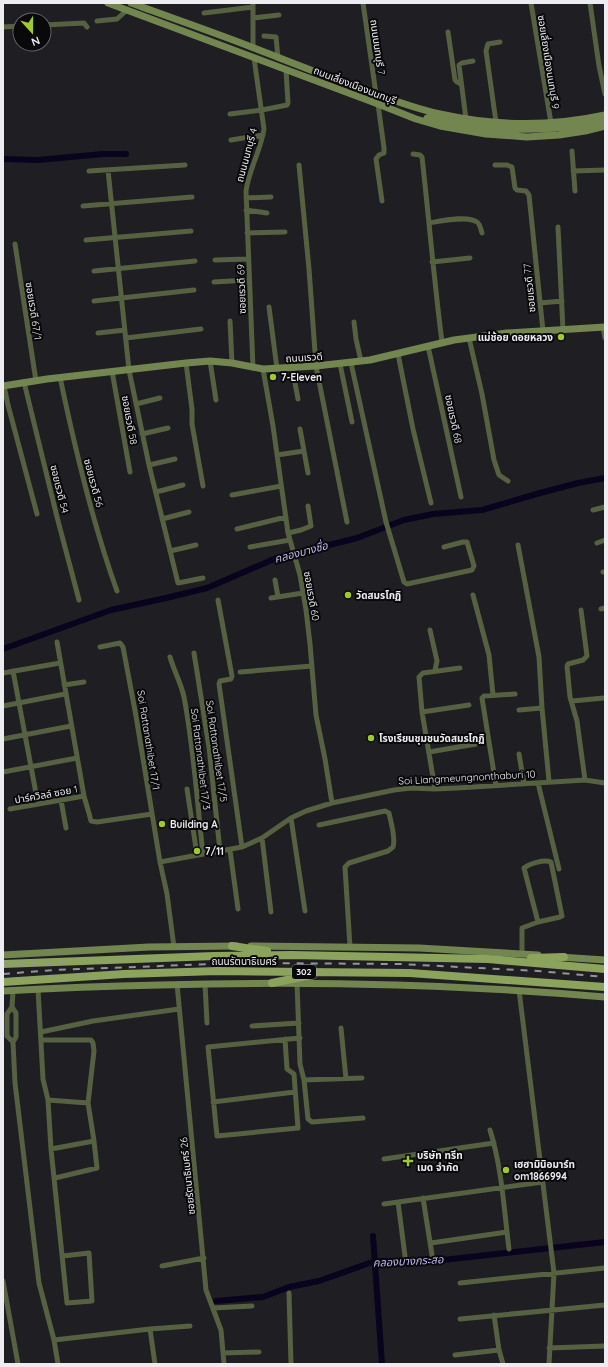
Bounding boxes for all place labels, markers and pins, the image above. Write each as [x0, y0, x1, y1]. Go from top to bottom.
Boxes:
place label: แม่ช้อย ดอยหลวง [478, 331, 553, 344]
marker: แม่ช้อย ดอยหลวง [556, 332, 566, 342]
place label: 7-Eleven [281, 371, 322, 384]
marker: 7-Eleven [268, 372, 278, 382]
place label: วัดสมรโกฏิ [356, 589, 401, 602]
marker: วัดสมรโกฏิ [343, 590, 353, 600]
place label: โรงเรียนชุมชนวัดสมรโกฏิ [379, 732, 485, 745]
marker: โรงเรียนชุมชนวัดสมรโกฏิ [366, 733, 376, 743]
place label: Building A [170, 818, 218, 831]
marker: Building A [157, 819, 167, 829]
place label: 7/11 [205, 845, 224, 858]
marker: 7/11 [192, 846, 202, 856]
place label: บริษัท ทรีท เมด จำกัด [417, 1149, 463, 1174]
marker: บริษัท ทรีท เมด จำกัด [402, 1155, 414, 1167]
place label: เฮฮามินิอมาร์ท om1866994 [514, 1158, 575, 1183]
marker: เฮฮามินิอมาร์ท om1866994 [501, 1165, 511, 1175]

